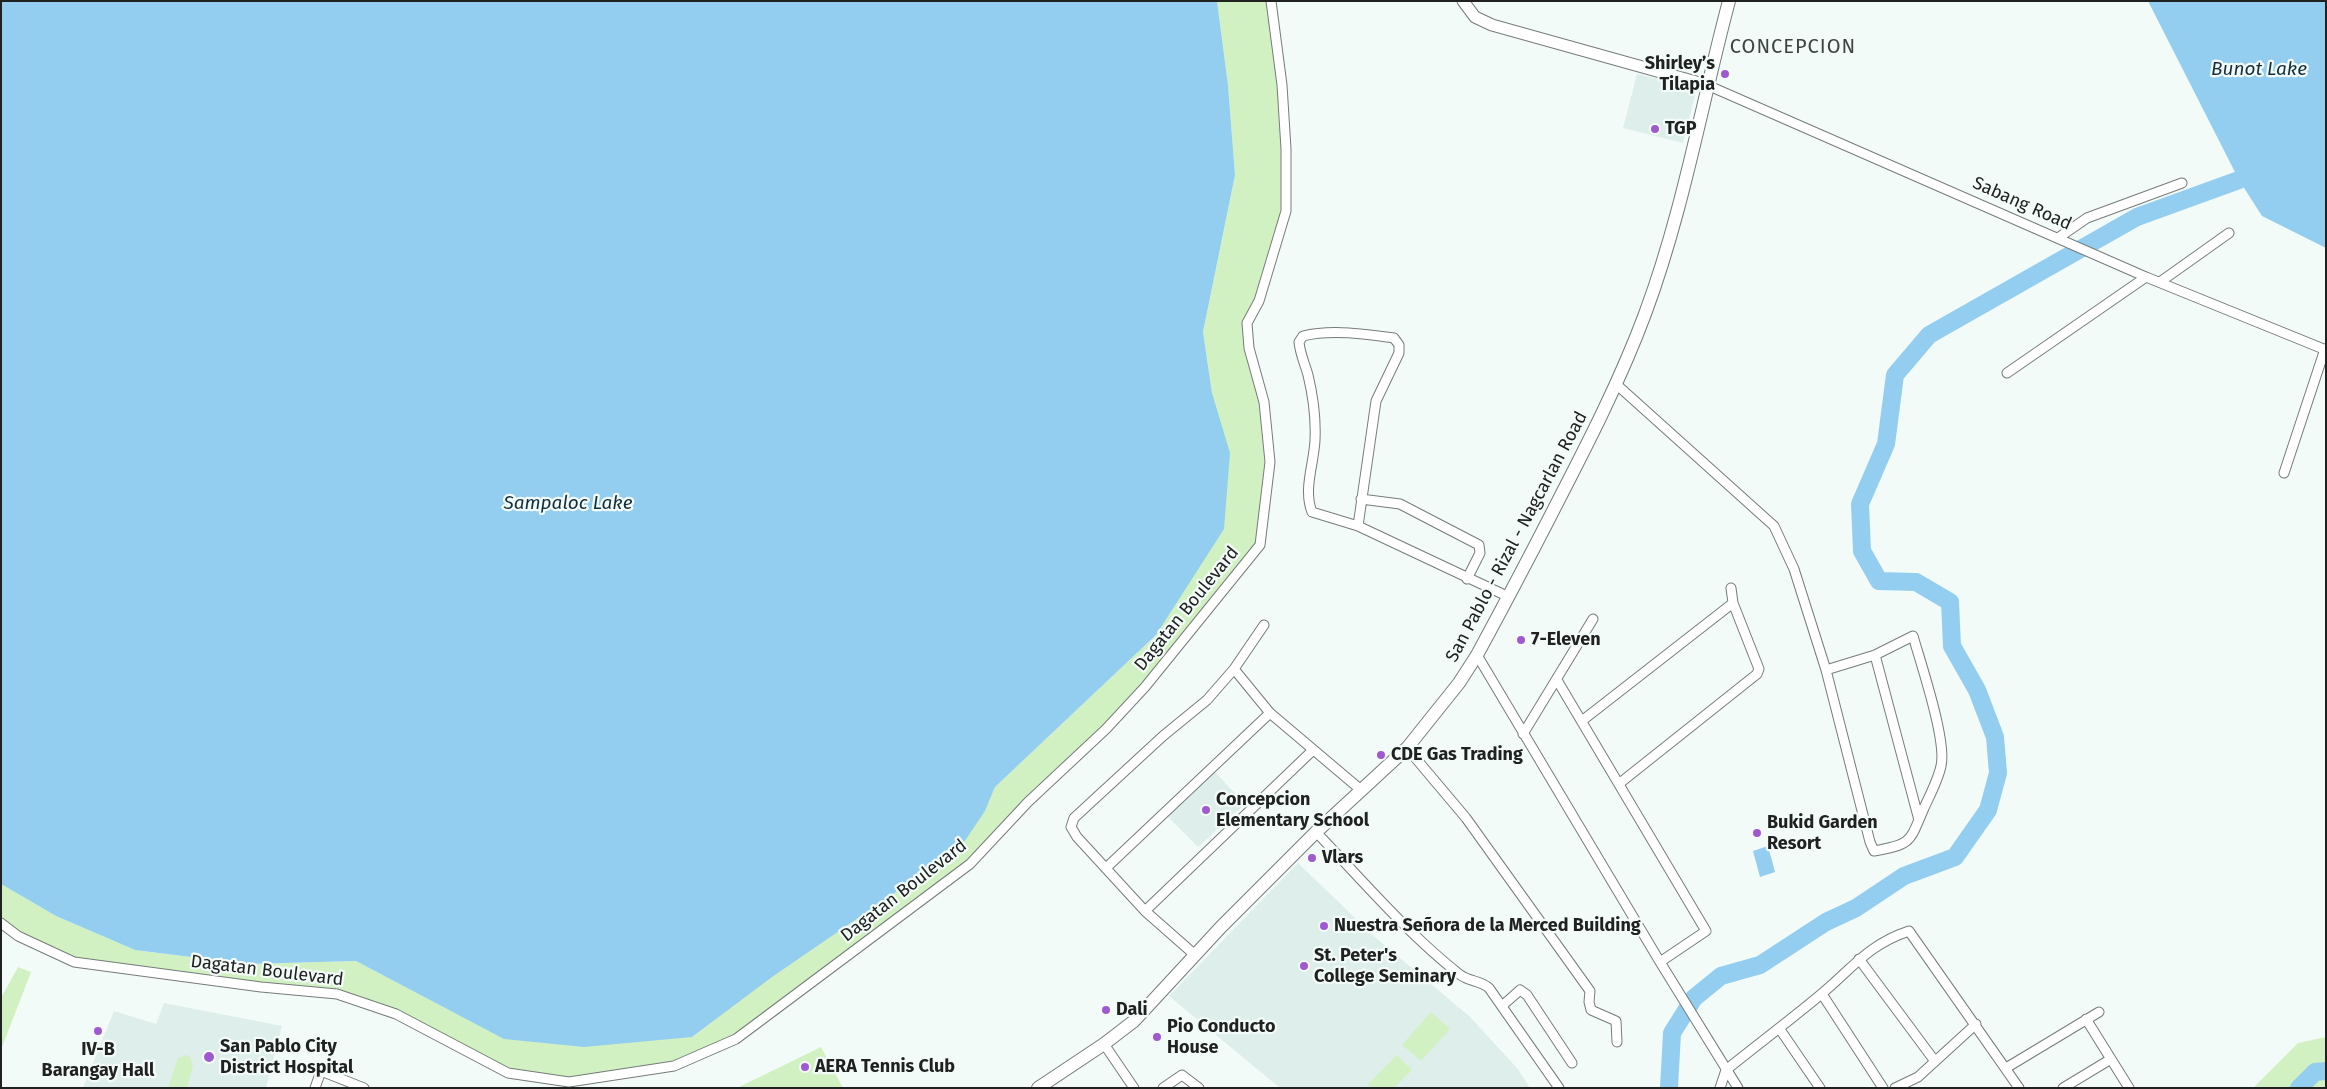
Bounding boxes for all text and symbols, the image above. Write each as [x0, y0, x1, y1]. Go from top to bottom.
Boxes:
district label: CONCEPCION [1729, 35, 1857, 59]
place label: Shirley’s Tilapia [1645, 53, 1715, 96]
water label: Bunot Lake [2211, 59, 2307, 81]
marker: Shirley’s Tilapia [1719, 68, 1731, 80]
place label: TGP [1665, 118, 1696, 140]
marker: TGP [1649, 123, 1661, 135]
street label: Sabang Road [1969, 173, 2075, 235]
street label: San Pablo - Rizal - Nagcarlan Road [1442, 408, 1592, 666]
water label: Sampaloc Lake [503, 493, 633, 515]
street label: Dagatan Boulevard [1130, 542, 1244, 676]
place label: 7-Eleven [1531, 629, 1601, 651]
marker: 7-Eleven [1515, 634, 1527, 646]
place label: CDE Gas Trading [1391, 744, 1523, 766]
marker: CDE Gas Trading [1375, 749, 1387, 761]
place label: Concepcion Elementary School [1216, 789, 1369, 832]
marker: Concepcion Elementary School [1200, 804, 1212, 816]
place label: Bukid Garden Resort [1767, 812, 1878, 854]
marker: Bukid Garden Resort [1751, 827, 1763, 839]
street label: Dagatan Boulevard [837, 835, 971, 947]
place label: Vlars [1322, 847, 1363, 869]
marker: Vlars [1306, 852, 1318, 864]
place label: Nuestra Señora de la Merced Building [1334, 915, 1641, 937]
marker: Nuestra Señora de la Merced Building [1318, 920, 1330, 932]
place label: St. Peter's College Seminary [1314, 945, 1456, 988]
street label: Dagatan Boulevard [189, 951, 345, 991]
marker: St. Peter's College Seminary [1298, 960, 1310, 972]
place label: Dali [1116, 999, 1148, 1021]
marker: Dali [1100, 1004, 1112, 1016]
place label: Pio Conducto House [1167, 1016, 1275, 1058]
marker: IV-B Barangay Hall [92, 1025, 104, 1037]
marker: Pio Conducto House [1151, 1031, 1163, 1043]
place label: San Pablo City District Hospital [220, 1036, 353, 1078]
place label: IV-B Barangay Hall [42, 1039, 154, 1082]
marker: San Pablo City District Hospital [202, 1050, 216, 1064]
place label: AERA Tennis Club [815, 1056, 955, 1078]
marker: AERA Tennis Club [799, 1061, 811, 1073]

